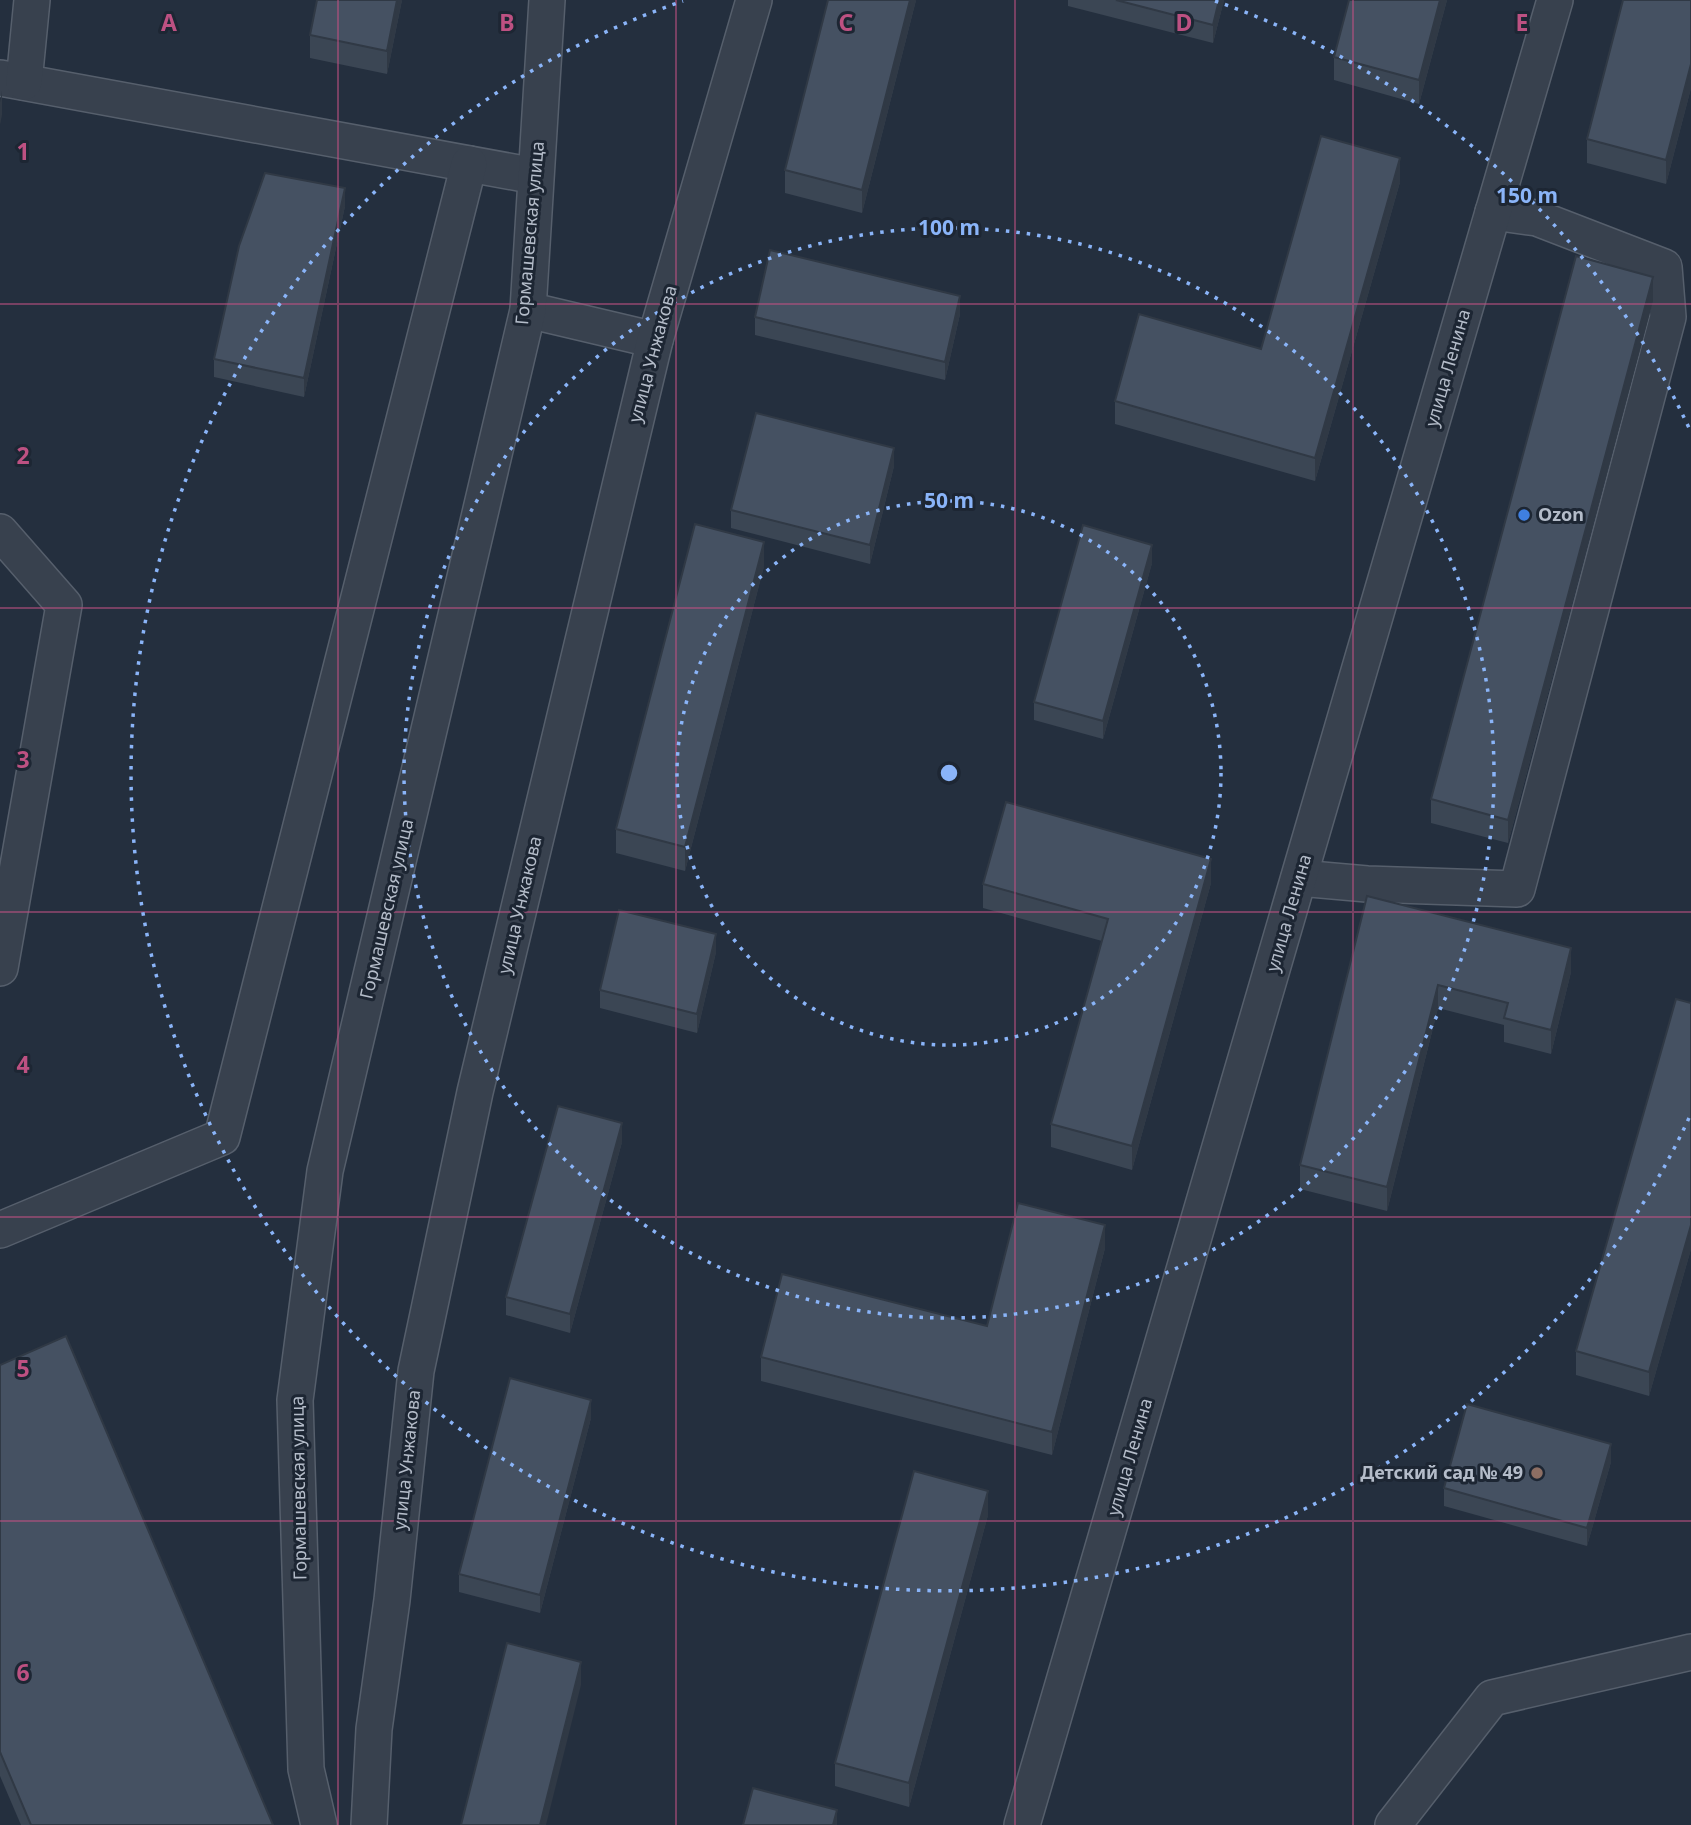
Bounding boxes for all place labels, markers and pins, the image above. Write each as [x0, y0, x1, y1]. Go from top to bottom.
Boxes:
place label: Ozon [1538, 502, 1584, 526]
marker: Ozon [1516, 507, 1532, 523]
centre of rings [937, 761, 961, 785]
place label: Детский сад № 49 [1360, 1460, 1523, 1484]
marker: Детский сад № 49 [1529, 1465, 1545, 1481]

